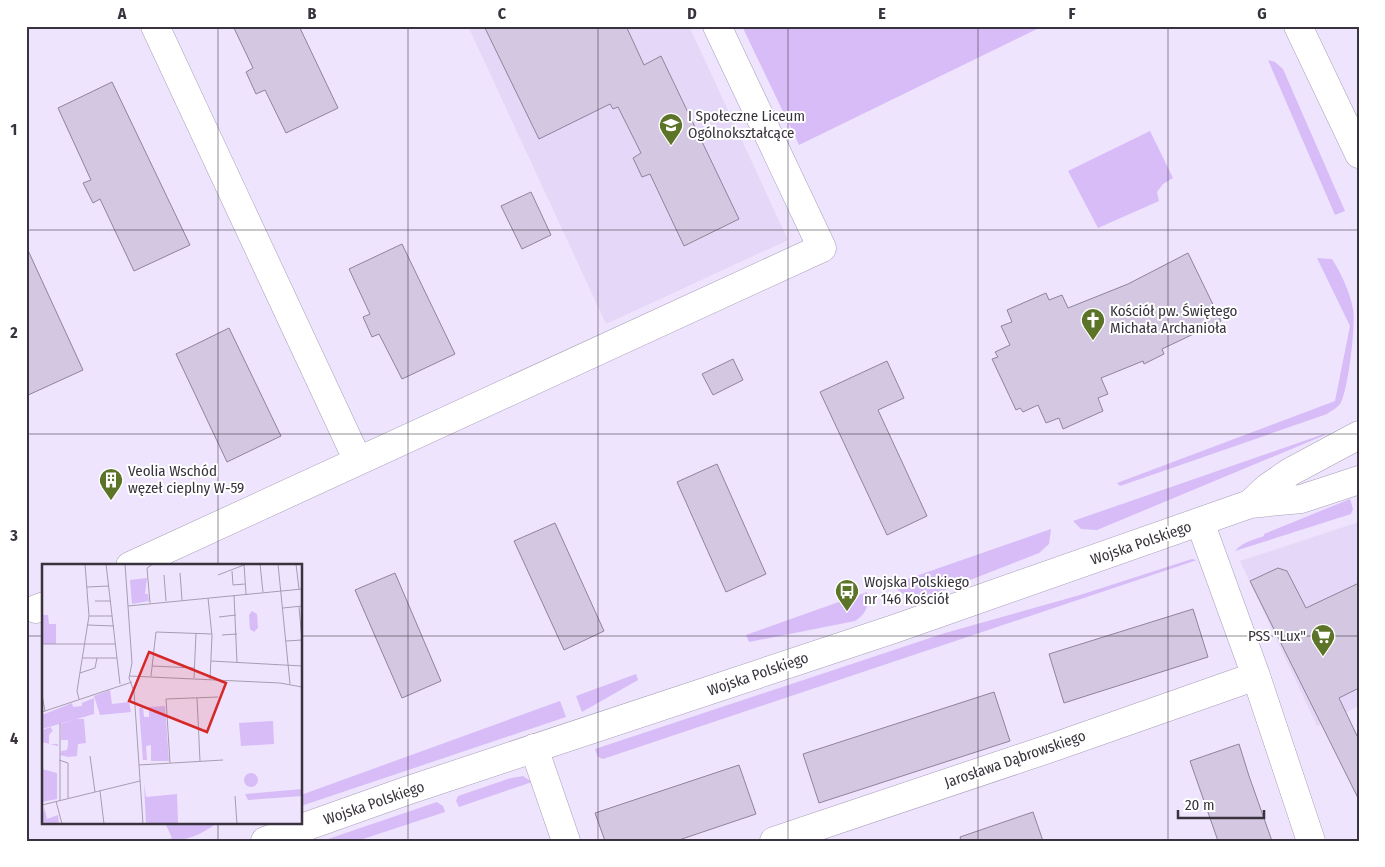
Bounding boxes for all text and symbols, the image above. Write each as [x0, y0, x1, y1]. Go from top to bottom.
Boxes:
text: A [117, 4, 127, 23]
text: B [308, 4, 317, 23]
text: C [498, 4, 507, 23]
text: D [687, 4, 697, 23]
text: E [878, 4, 886, 23]
text: F [1068, 4, 1076, 23]
text: G [1257, 4, 1267, 23]
place label: I Społeczne Liceum Ogólnokształcące [688, 107, 805, 142]
school or university icon: I Społeczne Liceum Ogólnokształcące [658, 112, 684, 146]
text: 1 [11, 120, 17, 139]
place label: Kościół pw. Świętego Michała Archanioła [1110, 302, 1238, 337]
church icon: Kościół pw. Świętego Michała Archanioła [1080, 307, 1106, 341]
text: 2 [9, 323, 18, 342]
place label: Veolia Wschód węzeł cieplny W-59 [128, 462, 244, 497]
building icon: Veolia Wschód węzeł cieplny W-59 [98, 467, 124, 501]
street label: Wojska Polskiego [1088, 517, 1194, 569]
text: 3 [9, 526, 18, 545]
inset map [42, 564, 302, 824]
place label: Wojska Polskiego nr 146 Kościół [864, 573, 969, 608]
bus stop icon: Wojska Polskiego nr 146 Kościół [834, 578, 860, 612]
supermarket icon: PSS "Lux" [1310, 623, 1336, 657]
place label: PSS "Lux" [1248, 627, 1306, 645]
street label: Wojska Polskiego [705, 648, 811, 700]
street label: Jarosława Dąbrowskiego [942, 726, 1088, 792]
text: 4 [10, 729, 18, 748]
street label: Wojska Polskiego [321, 777, 427, 829]
scale bar [1178, 787, 1264, 819]
text: 20 m [1185, 796, 1215, 814]

